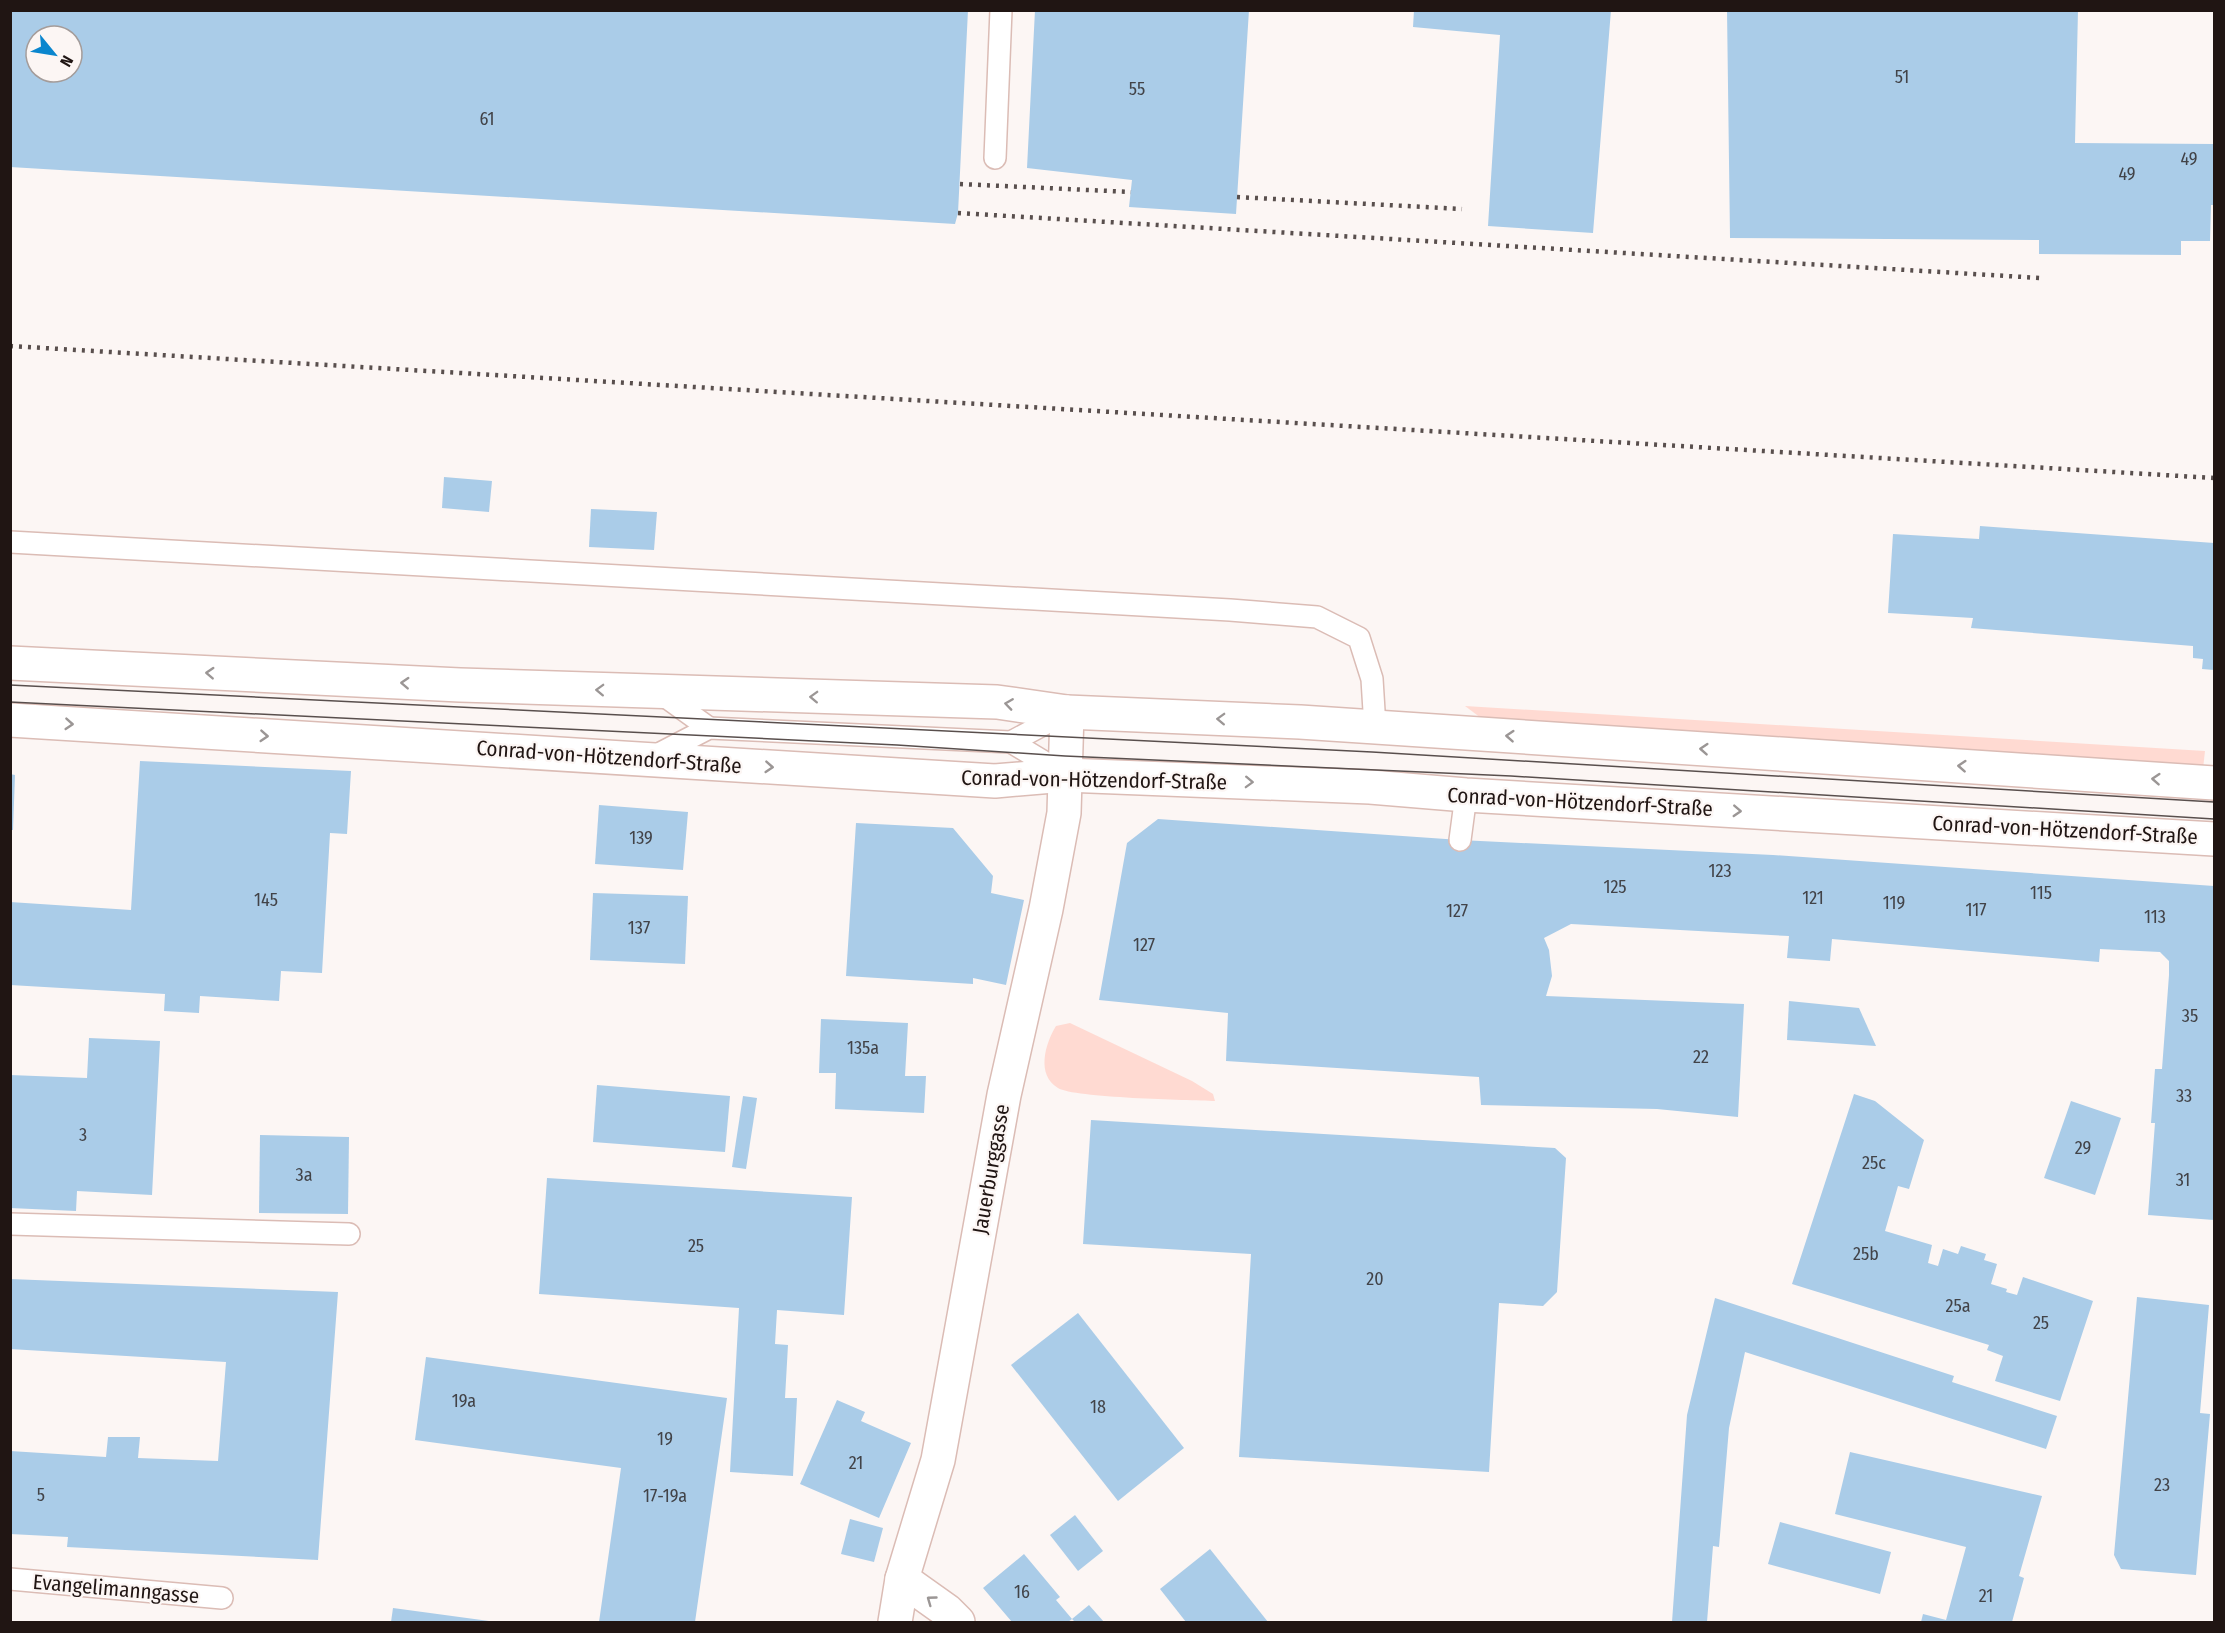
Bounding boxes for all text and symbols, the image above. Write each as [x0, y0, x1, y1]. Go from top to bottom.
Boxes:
north arrow [24, 24, 84, 84]
text: N [56, 52, 77, 70]
house number: 51 [1895, 66, 1909, 88]
house number: 55 [1129, 78, 1145, 100]
house number: 61 [479, 108, 495, 130]
house number: 49 [2180, 148, 2198, 170]
house number: 49 [2118, 163, 2136, 185]
one-way arrow [206, 667, 215, 680]
one-way arrow [401, 676, 410, 689]
one-way arrow [595, 683, 604, 696]
one-way arrow [810, 690, 819, 703]
one-way arrow [1004, 699, 1014, 711]
one-way arrow [1216, 712, 1225, 725]
one-way arrow [64, 717, 73, 730]
one-way arrow [259, 729, 268, 742]
one-way arrow [1505, 730, 1514, 743]
street label: Conrad-von-Hötzendorf-Straße [475, 735, 743, 779]
one-way arrow [1700, 743, 1709, 756]
one-way arrow [764, 760, 773, 773]
one-way arrow [1957, 760, 1966, 773]
street label: Conrad-von-Hötzendorf-Straße [961, 765, 1227, 795]
one-way arrow [2152, 772, 2161, 785]
one-way arrow [1245, 776, 1254, 789]
street label: Conrad-von-Hötzendorf-Straße [1447, 782, 1713, 822]
one-way arrow [1733, 804, 1742, 817]
street label: Conrad-von-Hötzendorf-Straße [1932, 810, 2198, 850]
house number: 139 [629, 827, 653, 849]
house number: 123 [1708, 860, 1732, 882]
house number: 125 [1603, 876, 1627, 898]
house number: 115 [2030, 882, 2052, 904]
house number: 121 [1802, 887, 1824, 909]
house number: 145 [254, 889, 278, 911]
house number: 119 [1883, 892, 1905, 914]
house number: 117 [1965, 899, 1987, 921]
house number: 127 [1446, 900, 1468, 922]
house number: 113 [2144, 906, 2166, 928]
house number: 137 [628, 917, 650, 939]
house number: 127 [1133, 934, 1155, 956]
house number: 35 [2182, 1005, 2198, 1027]
house number: 135a [847, 1037, 879, 1059]
house number: 22 [1693, 1046, 1709, 1068]
house number: 33 [2176, 1085, 2192, 1107]
street label: Jauerburggasse [967, 1102, 1015, 1236]
house number: 3 [79, 1124, 87, 1146]
house number: 29 [2075, 1137, 2091, 1159]
house number: 25c [1862, 1152, 1886, 1174]
house number: 3a [296, 1164, 313, 1186]
house number: 31 [2176, 1169, 2190, 1191]
house number: 25 [688, 1235, 704, 1257]
house number: 25b [1853, 1243, 1879, 1265]
house number: 20 [1366, 1268, 1384, 1290]
house number: 25a [1945, 1295, 1971, 1317]
house number: 25 [2033, 1312, 2049, 1334]
house number: 19a [452, 1390, 476, 1412]
house number: 18 [1090, 1396, 1106, 1418]
house number: 19 [657, 1428, 673, 1450]
house number: 21 [849, 1452, 863, 1474]
house number: 23 [2154, 1474, 2170, 1496]
house number: 5 [37, 1484, 45, 1506]
house number: 17-19a [643, 1485, 687, 1507]
street label: Evangelimanngasse [32, 1569, 200, 1609]
house number: 16 [1014, 1581, 1030, 1603]
house number: 21 [1979, 1585, 1993, 1607]
one-way arrow [927, 1596, 938, 1607]

